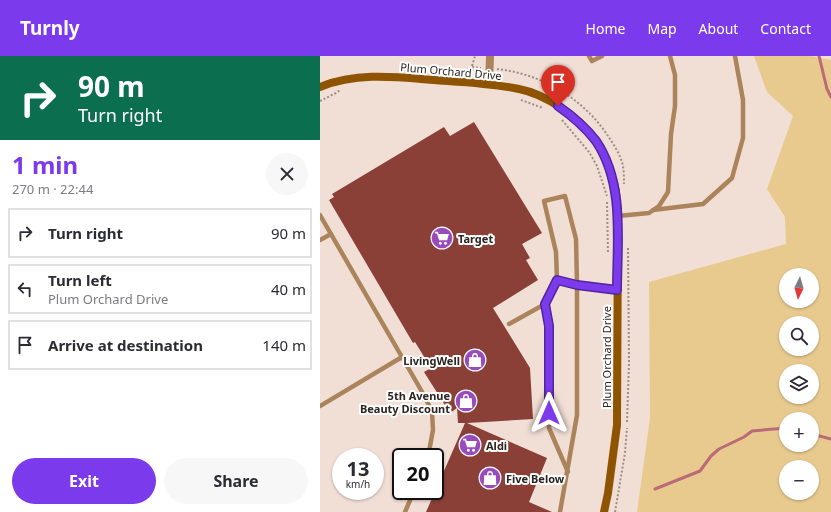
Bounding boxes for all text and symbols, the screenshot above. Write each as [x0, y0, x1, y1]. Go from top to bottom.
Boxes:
text: Turnly [20, 15, 80, 41]
text: Home [586, 19, 625, 38]
text: Map [647, 19, 677, 38]
text: About [699, 19, 738, 38]
text: Contact [760, 19, 811, 38]
street label: Plum Orchard Drive [400, 59, 502, 83]
pin [541, 65, 575, 106]
text: 90 m [78, 67, 145, 105]
icon: arrive [547, 71, 569, 93]
icon: right [12, 72, 64, 124]
text: Turn right [78, 103, 162, 127]
text: 1 min [12, 148, 78, 181]
button: close [266, 153, 308, 195]
text: 270 m · 22:44 [12, 180, 93, 198]
icon: right [14, 222, 36, 244]
text: Turn right [48, 223, 123, 243]
text: 90 m [271, 223, 306, 243]
supermarket icon: Target [429, 225, 455, 251]
place label: Target [458, 231, 493, 246]
north arrow [779, 268, 819, 308]
map controls [779, 268, 819, 500]
text: Turn left [48, 270, 112, 290]
icon: left [14, 278, 36, 300]
text: 40 m [271, 279, 306, 299]
text: Plum Orchard Drive [48, 290, 168, 308]
street label: Plum Orchard Drive [599, 306, 614, 408]
button: search [779, 316, 819, 356]
icon: arrive [14, 334, 36, 356]
text: Arrive at destination [48, 335, 203, 355]
text: 140 m [262, 335, 306, 355]
shop icon: LivingWell [462, 347, 488, 373]
place label: LivingWell [403, 353, 460, 368]
button: layers [779, 364, 819, 404]
place label: 5th Avenue Beauty Discount [360, 388, 450, 416]
shop icon: 5th Avenue Beauty Discount [453, 388, 479, 414]
position arrow [528, 392, 570, 434]
button: + [779, 412, 819, 452]
supermarket icon: Aldi [457, 432, 483, 458]
place label: Aldi [486, 438, 507, 453]
speed limit sign: 20 [392, 448, 444, 500]
text: 13 [347, 455, 369, 482]
button: Exit [12, 458, 156, 504]
button: Share [164, 458, 308, 504]
button: − [779, 460, 819, 500]
shop icon: Five Below [477, 465, 503, 491]
place label: Five Below [506, 471, 565, 486]
text: km/h [346, 477, 370, 491]

